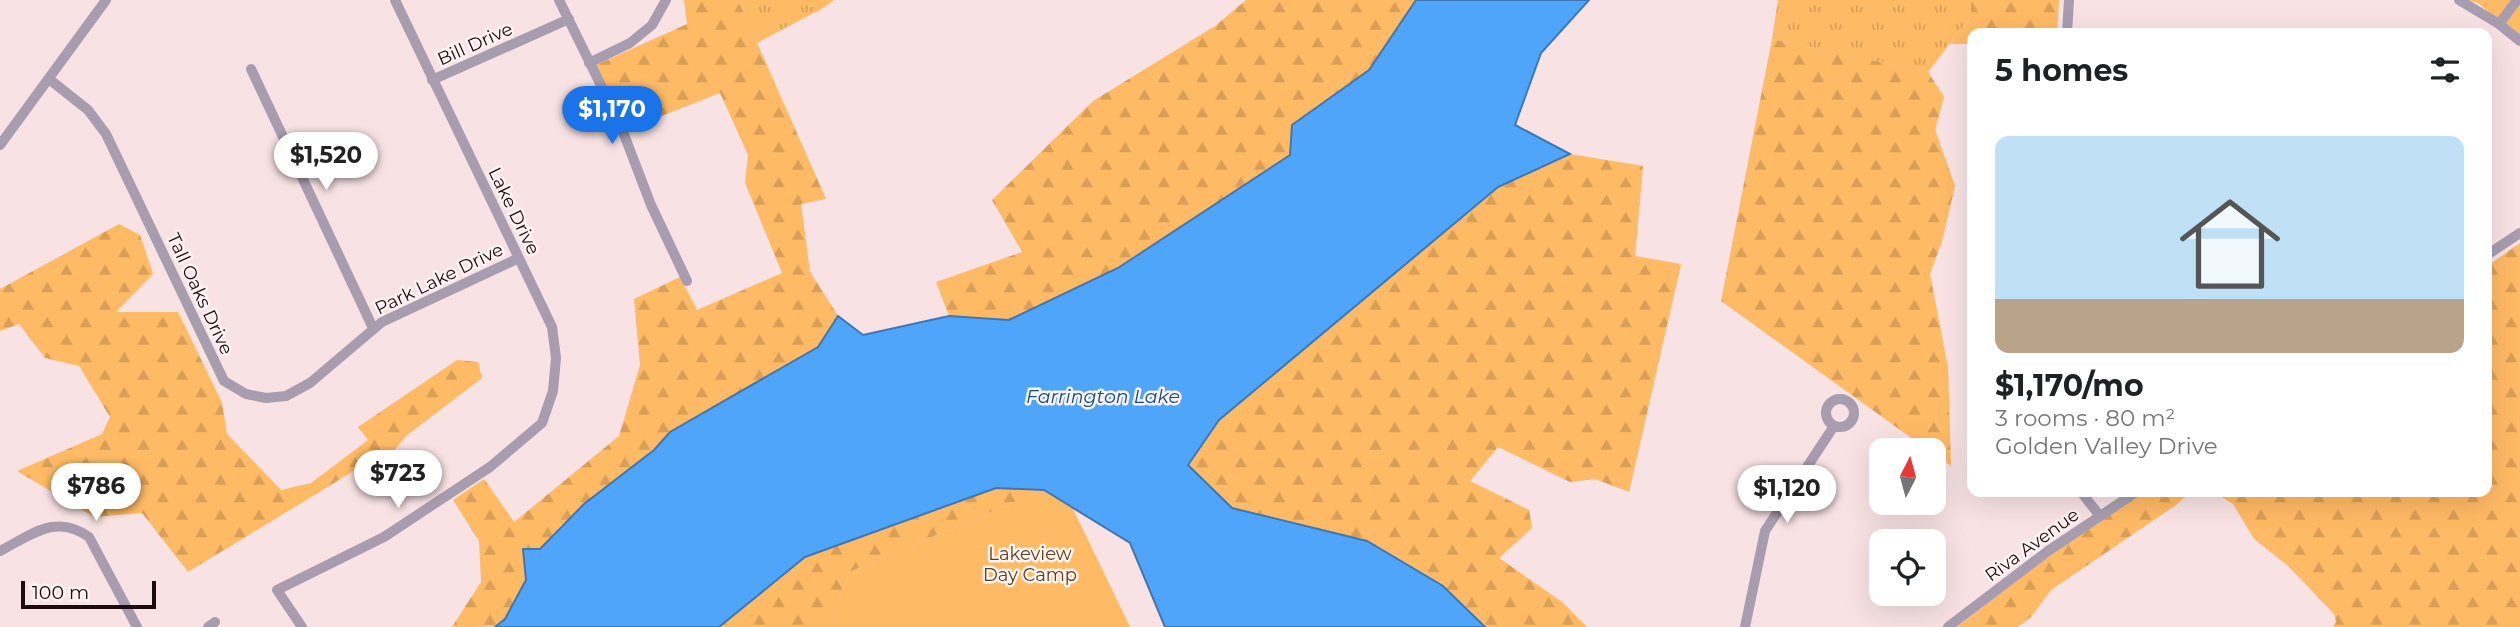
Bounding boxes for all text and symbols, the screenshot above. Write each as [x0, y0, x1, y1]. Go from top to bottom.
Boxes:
street label: Bill Drive [434, 18, 516, 70]
icon: filters [2426, 51, 2464, 89]
text: 5 homes [1995, 52, 2128, 89]
pin: $1,170 [555, 86, 669, 146]
text: $1,170 [578, 95, 646, 123]
pin: $1,520 [269, 132, 383, 192]
text: $1,520 [290, 141, 362, 169]
street label: Lake Drive [483, 164, 545, 258]
icon: home [2167, 181, 2293, 307]
street label: Tall Oaks Drive [162, 230, 238, 358]
street label: Park Lake Drive [371, 238, 507, 320]
text: $1,170/mo [1995, 367, 2144, 404]
water label: Farrington Lake [1026, 385, 1180, 408]
text: 3 rooms · 80 m² [1995, 404, 2175, 432]
text: Golden Valley Drive [1995, 432, 2218, 460]
north arrow [1869, 438, 1946, 514]
map controls [1869, 438, 1946, 606]
pin: $723 [357, 450, 439, 510]
text: $723 [370, 459, 426, 487]
pin: $786 [55, 463, 137, 523]
pin: $1,120 [1730, 466, 1844, 525]
text: $786 [67, 472, 125, 500]
text: $1,120 [1753, 474, 1821, 502]
street label: Riva Avenue [1981, 504, 2083, 586]
button: locate [1869, 529, 1946, 606]
park label: Lakeview Day Camp [983, 543, 1077, 586]
scale bar [21, 578, 156, 610]
text: 100 m [32, 581, 89, 604]

